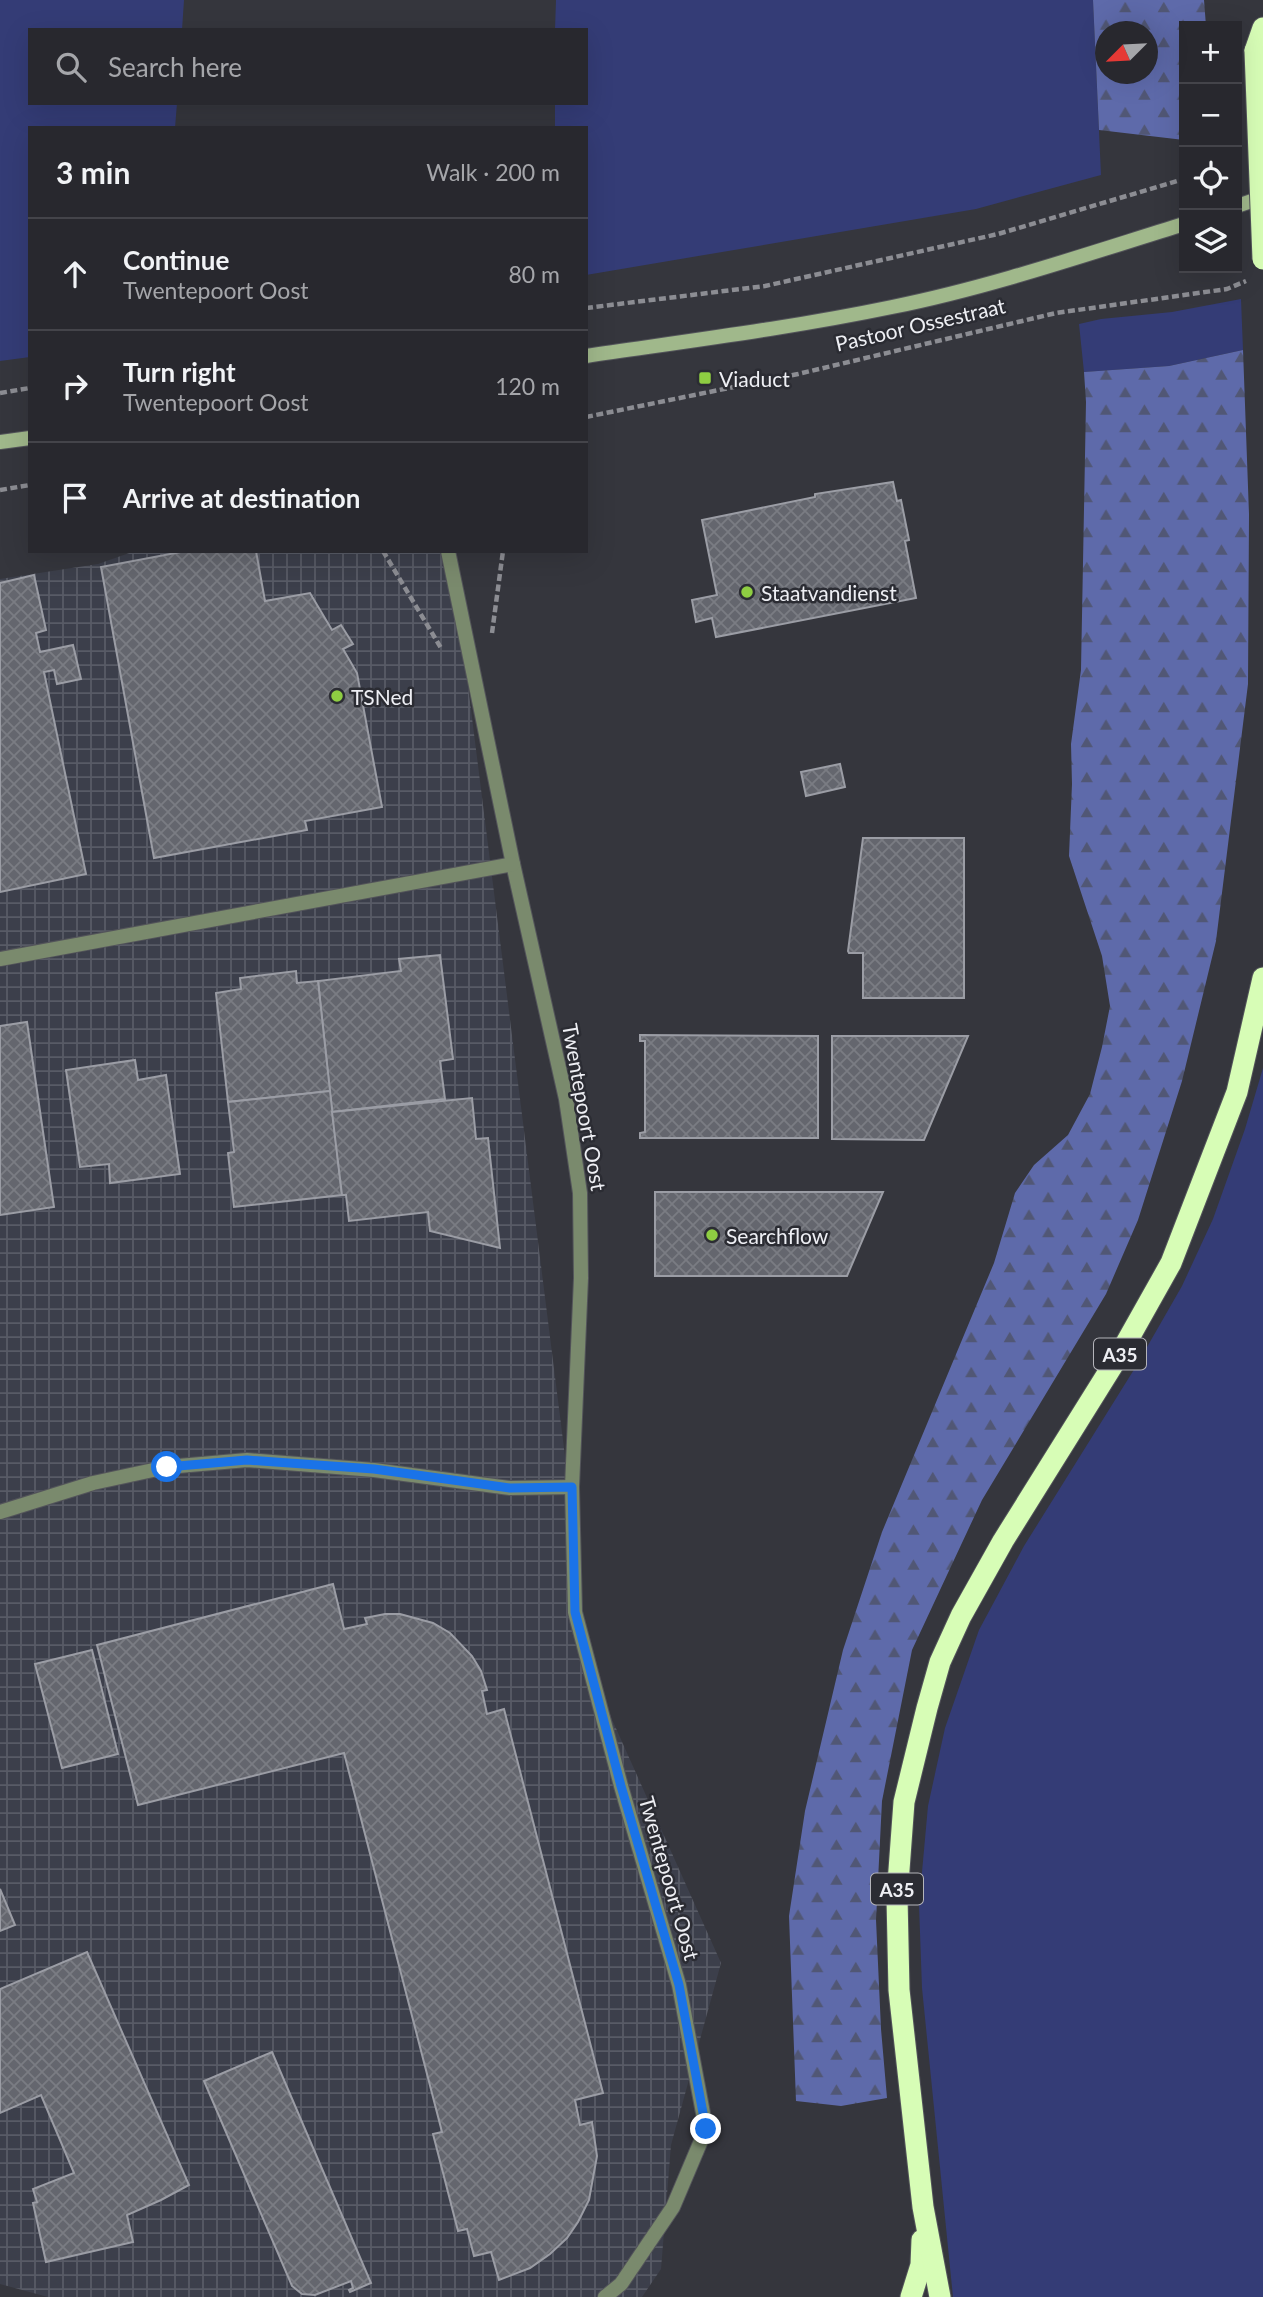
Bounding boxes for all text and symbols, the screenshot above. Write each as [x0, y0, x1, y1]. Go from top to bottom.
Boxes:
north arrow [1095, 21, 1158, 84]
map controls [1179, 21, 1242, 273]
button: + [1179, 21, 1242, 84]
search box [28, 28, 588, 105]
icon: search [52, 48, 90, 86]
text: Search here [108, 51, 242, 83]
button: − [1179, 84, 1242, 147]
button: locate [1179, 147, 1242, 210]
text: 3 min [56, 154, 130, 190]
text: Walk · 200 m [426, 158, 560, 186]
button: layers [1179, 210, 1242, 273]
text: Continue [123, 244, 229, 276]
icon: ahead [56, 255, 94, 293]
text: 80 m [509, 260, 560, 288]
text: Twentepoort Oost [123, 276, 309, 304]
street label: Pastoor Ossestraat [832, 292, 1008, 356]
text: Turn right [123, 356, 236, 388]
place label: Viaduct [719, 366, 790, 391]
icon: right [56, 367, 94, 405]
marker: Viaduct [697, 370, 713, 386]
text: 120 m [495, 372, 560, 400]
text: Twentepoort Oost [123, 388, 309, 416]
icon: arrive [56, 479, 94, 517]
text: Arrive at destination [123, 482, 360, 514]
place label: Staatvandienst [761, 580, 897, 605]
marker: Staatvandienst [739, 584, 755, 600]
place label: TSNed [351, 684, 413, 709]
marker: TSNed [329, 688, 345, 704]
street label: Twentepoort Oost [558, 1021, 612, 1193]
place label: Searchflow [726, 1223, 829, 1248]
marker: Searchflow [704, 1227, 720, 1243]
road number: A35 [1094, 1338, 1146, 1370]
route start [151, 1451, 182, 1482]
street label: Twentepoort Oost [635, 1793, 705, 1963]
road number: A35 [871, 1873, 923, 1904]
route end [690, 2113, 721, 2144]

